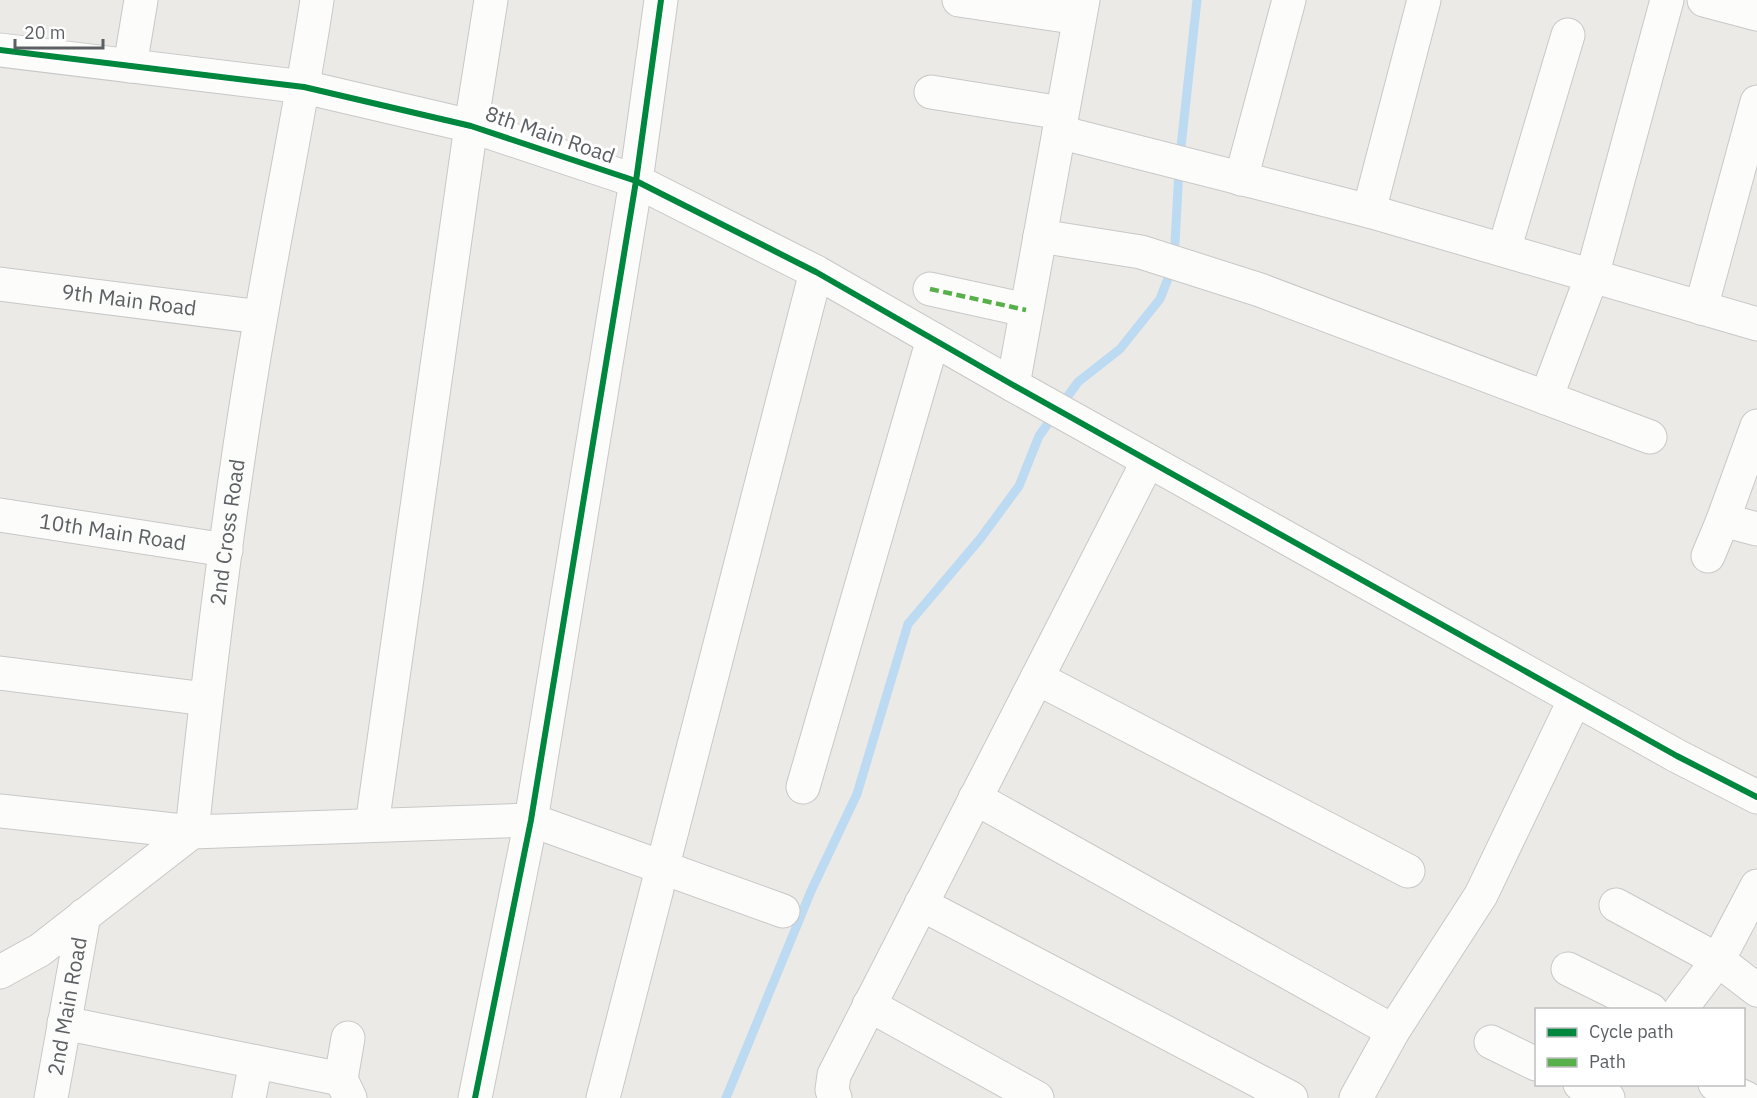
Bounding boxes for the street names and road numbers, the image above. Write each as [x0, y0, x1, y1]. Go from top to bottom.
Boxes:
street label: 8th Main Road [482, 99, 619, 169]
street label: 9th Main Road [60, 277, 198, 322]
street label: 2nd Cross Road [203, 457, 251, 607]
street label: 10th Main Road [37, 506, 188, 557]
street label: 2nd Main Road [40, 935, 93, 1078]

